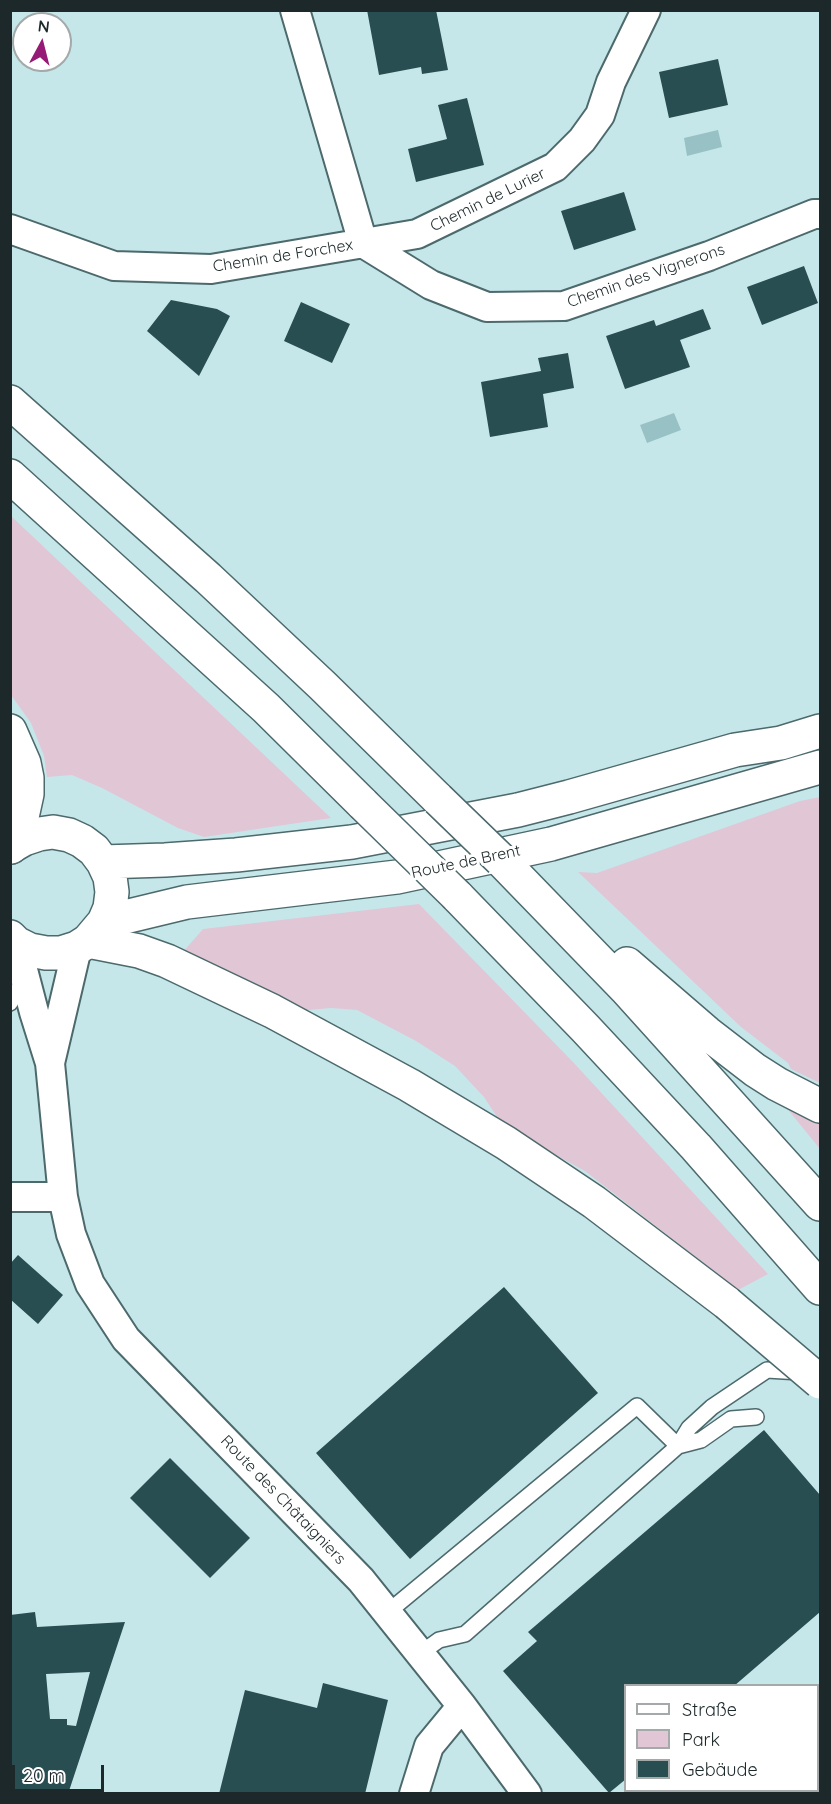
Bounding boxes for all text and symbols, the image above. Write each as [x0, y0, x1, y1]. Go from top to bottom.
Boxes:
north arrow [12, 12, 72, 72]
text: N [37, 15, 51, 37]
street label: Chemin de Lurier [427, 164, 549, 236]
street label: Chemin de Forchex [212, 235, 354, 277]
street label: Chemin des Vignerons [565, 240, 727, 312]
street label: Route de Brent [410, 841, 522, 883]
street label: Route des Châtaigniers [216, 1432, 350, 1568]
legend [624, 1684, 819, 1792]
text: Straße [682, 1698, 737, 1721]
text: Park [682, 1728, 720, 1751]
scale bar [15, 1753, 106, 1791]
text: Gebäude [682, 1758, 758, 1781]
text: 20 m [23, 1764, 65, 1787]

